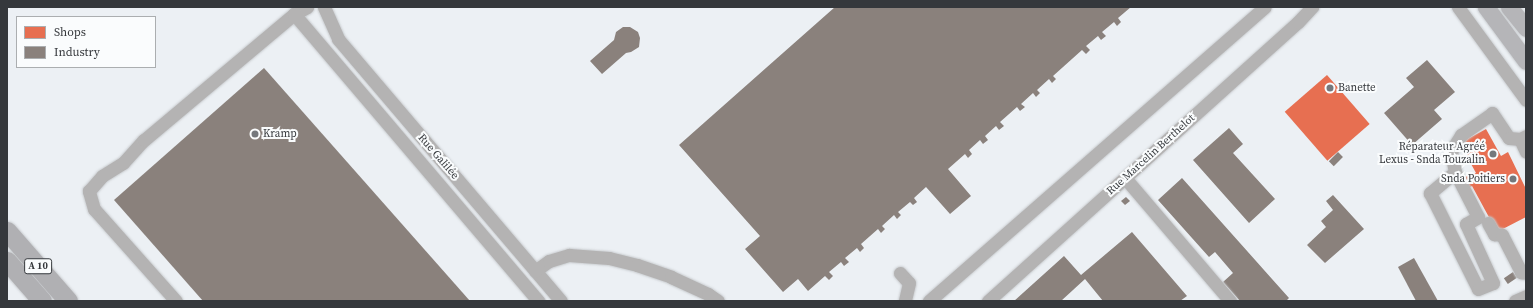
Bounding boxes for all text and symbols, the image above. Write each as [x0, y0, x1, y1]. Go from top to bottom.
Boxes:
legend [16, 16, 156, 68]
text: Shops [54, 24, 86, 40]
text: Industry [54, 44, 100, 60]
place label: Banette [1338, 81, 1376, 95]
marker: Banette [1325, 83, 1335, 93]
street label: Rue Marcelin Berthelot [1104, 112, 1198, 198]
place label: Kramp [263, 127, 297, 141]
marker: Kramp [250, 129, 260, 139]
street label: Rue Galilée [415, 132, 461, 182]
place label: Réparateur Agréé Lexus - Snda Touzalin [1379, 141, 1485, 167]
marker: Réparateur Agréé Lexus - Snda Touzalin [1488, 149, 1498, 159]
place label: Snda Poitiers [1441, 172, 1505, 186]
marker: Snda Poitiers [1508, 174, 1518, 184]
road number: A 10 [24, 258, 52, 274]

